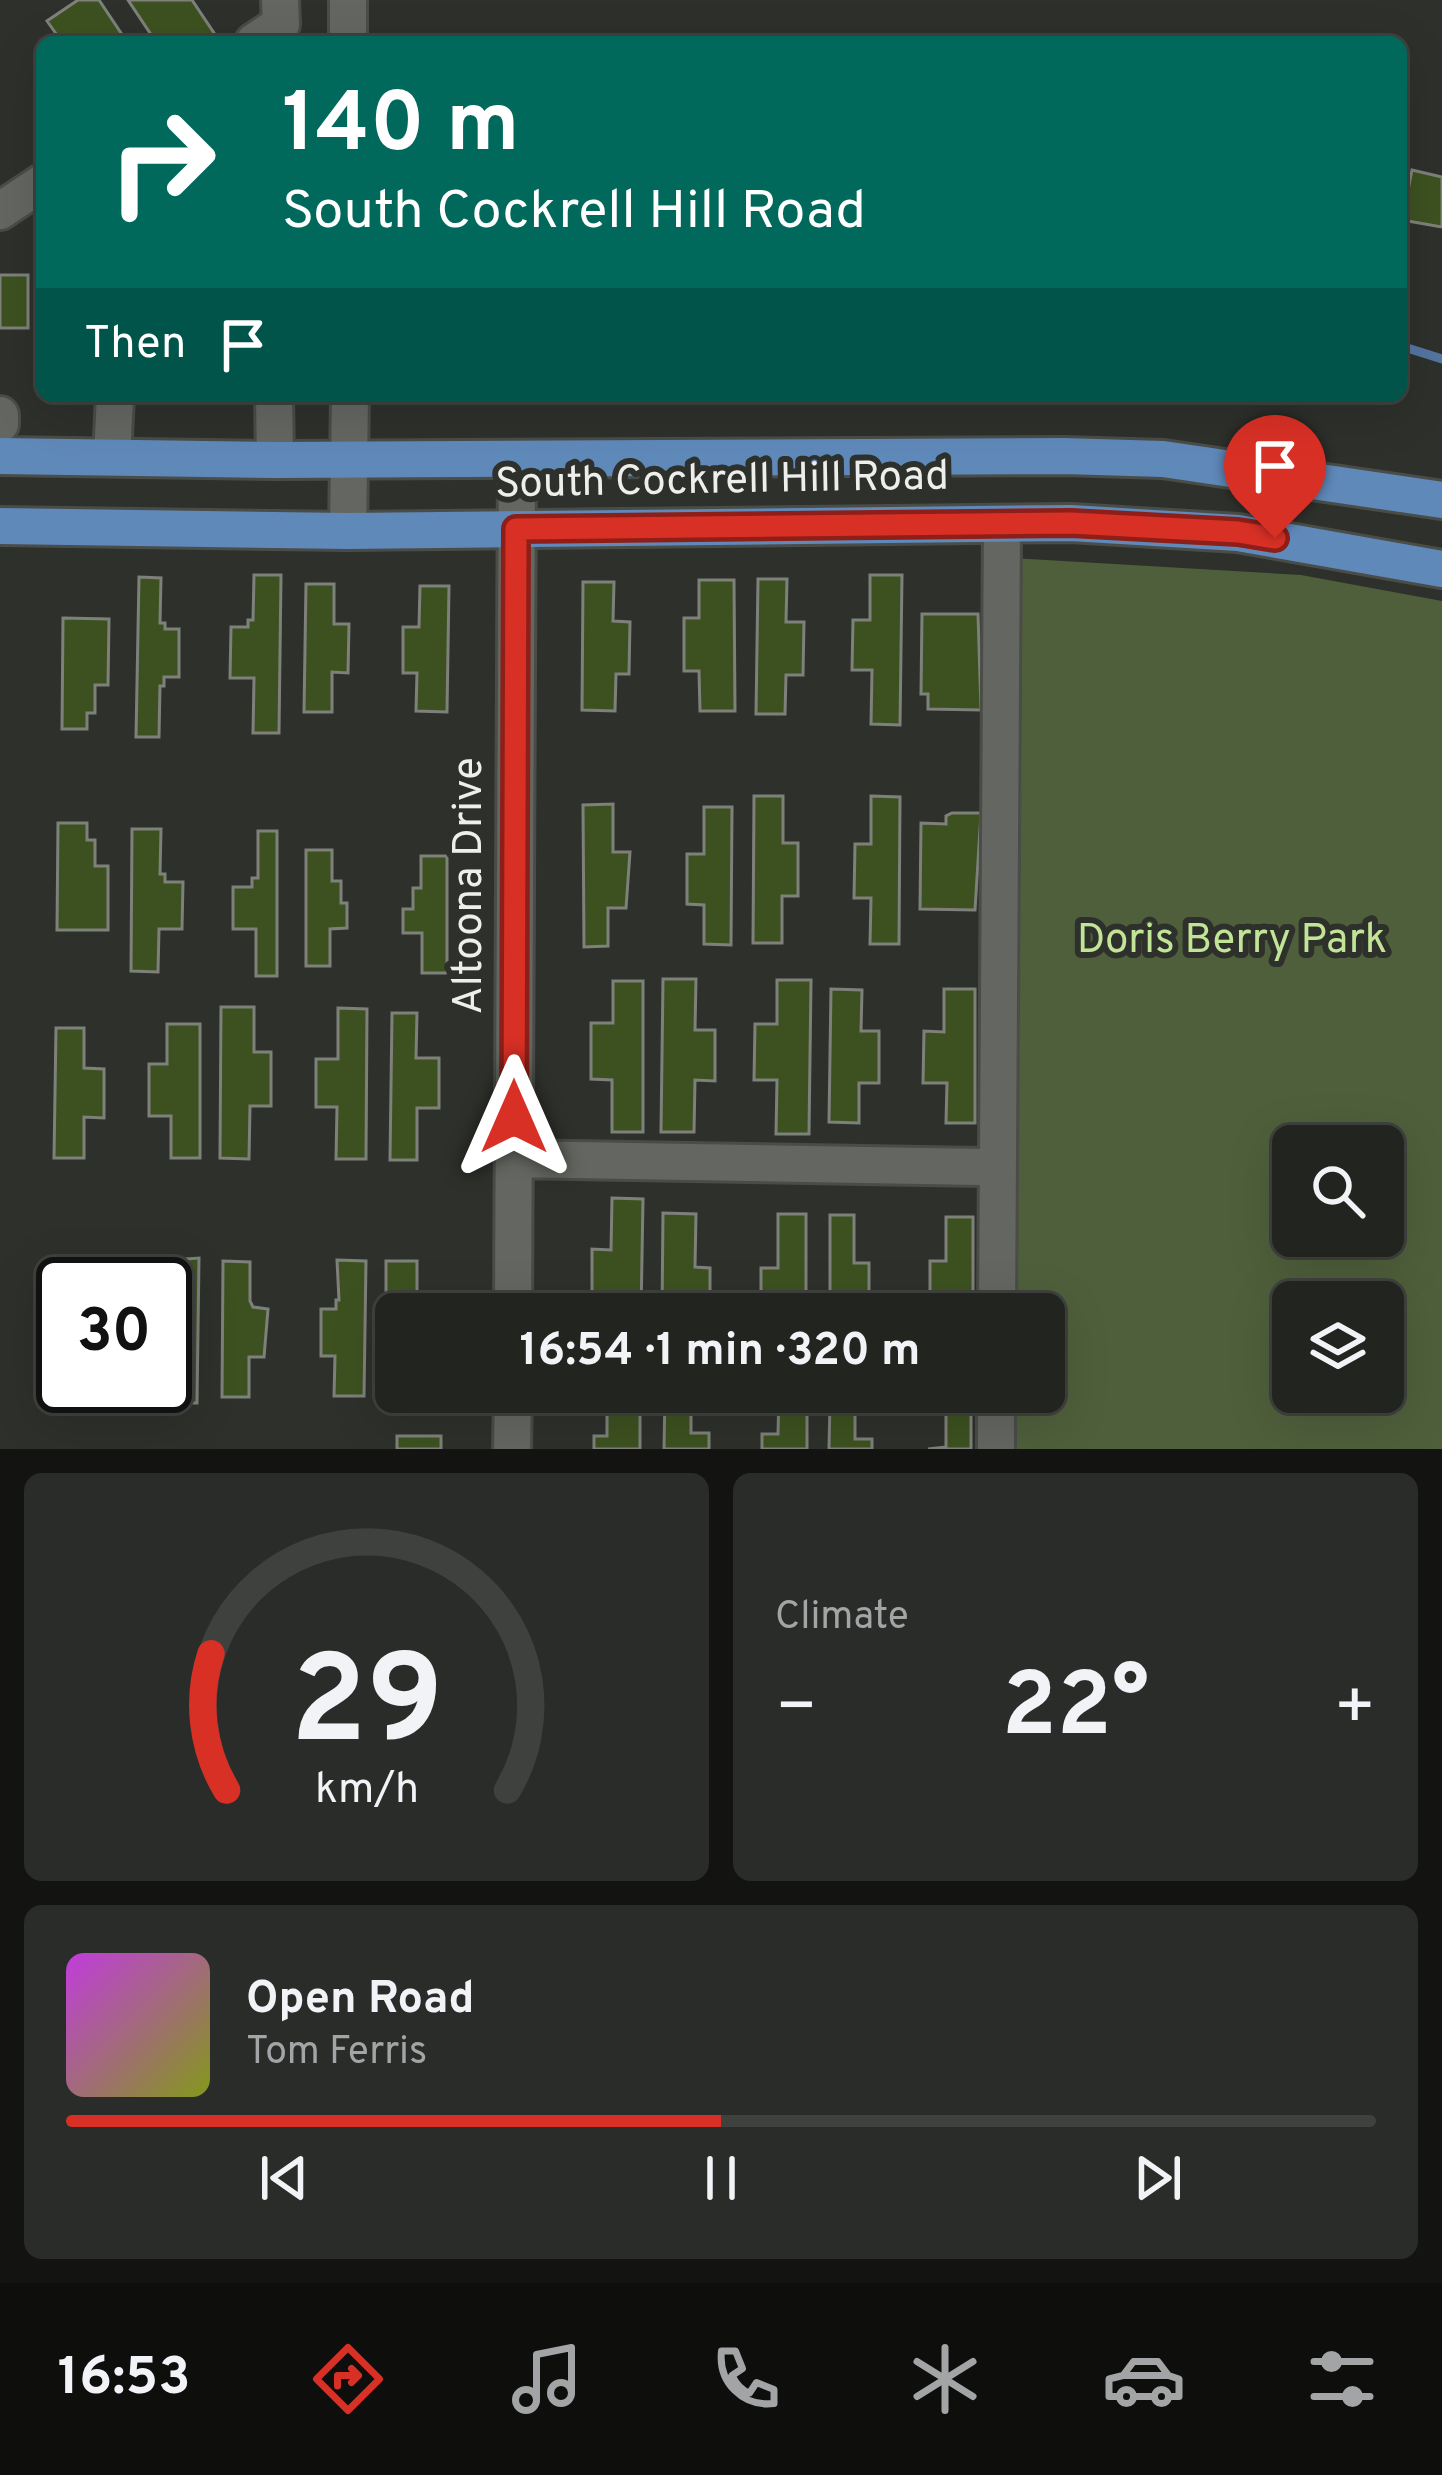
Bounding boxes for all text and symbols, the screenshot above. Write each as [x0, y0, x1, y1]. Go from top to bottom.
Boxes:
text: 140 m [282, 75, 519, 181]
icon: right [84, 84, 240, 240]
text: South Cockrell Hill Road [282, 179, 866, 248]
icon: arrive [210, 312, 276, 378]
text: Then [84, 317, 186, 374]
pin [1224, 415, 1326, 538]
icon: arrive [1242, 433, 1308, 499]
street label: South Cockrell Hill Road [495, 452, 949, 512]
street label: Altoona Drive [444, 757, 497, 1015]
park label: Doris Berry Park [1077, 915, 1387, 968]
position arrow [451, 1054, 577, 1180]
map controls [1272, 1125, 1404, 1413]
button: search [1272, 1125, 1404, 1257]
speed limit sign: 30 [36, 1257, 192, 1413]
button: layers [1272, 1281, 1404, 1413]
text: 16:54 · 1 min · 320 m [520, 1324, 920, 1381]
text: Climate [775, 1594, 909, 1643]
text: 29 [290, 1629, 443, 1787]
text: 22° [1002, 1654, 1149, 1767]
text: − [775, 1669, 818, 1752]
text: + [1333, 1669, 1376, 1752]
text: km/h [314, 1764, 419, 1818]
text: Open Road [246, 1972, 474, 2029]
text: Tom Ferris [246, 2029, 427, 2078]
icon: previous [251, 2145, 317, 2211]
icon: pause [688, 2145, 754, 2211]
icon: next [1125, 2145, 1191, 2211]
icon: directions [306, 2337, 390, 2421]
icon: music [505, 2337, 589, 2421]
icon: phone [704, 2337, 788, 2421]
icon: climate [903, 2337, 987, 2421]
icon: car [1102, 2337, 1186, 2421]
icon: filters [1300, 2337, 1384, 2421]
text: 16:53 [57, 2345, 191, 2414]

